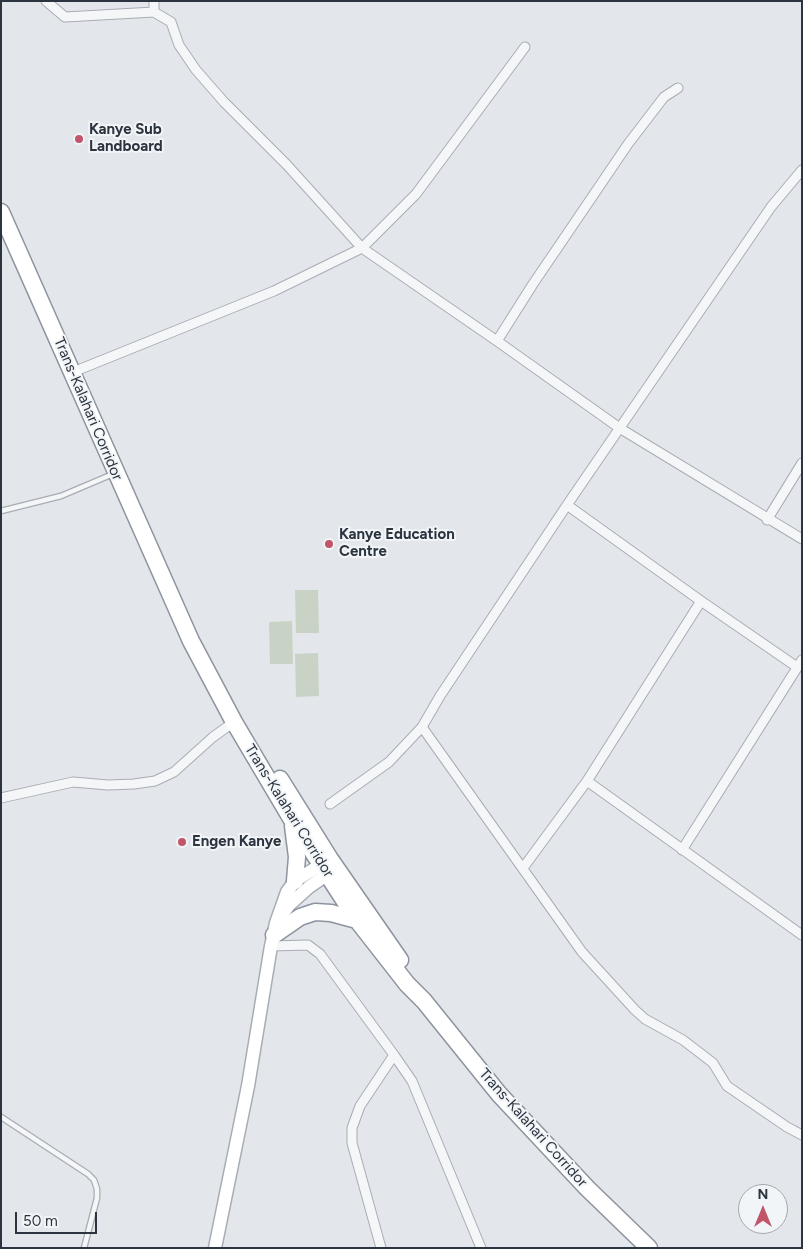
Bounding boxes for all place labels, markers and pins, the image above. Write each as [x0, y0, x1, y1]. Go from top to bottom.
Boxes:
place label: Kanye Sub Landboard [89, 121, 163, 156]
marker: Kanye Sub Landboard [73, 133, 85, 145]
place label: Kanye Education Centre [339, 526, 455, 561]
marker: Kanye Education Centre [323, 538, 335, 550]
place label: Engen Kanye [192, 833, 281, 851]
marker: Engen Kanye [176, 836, 188, 848]

